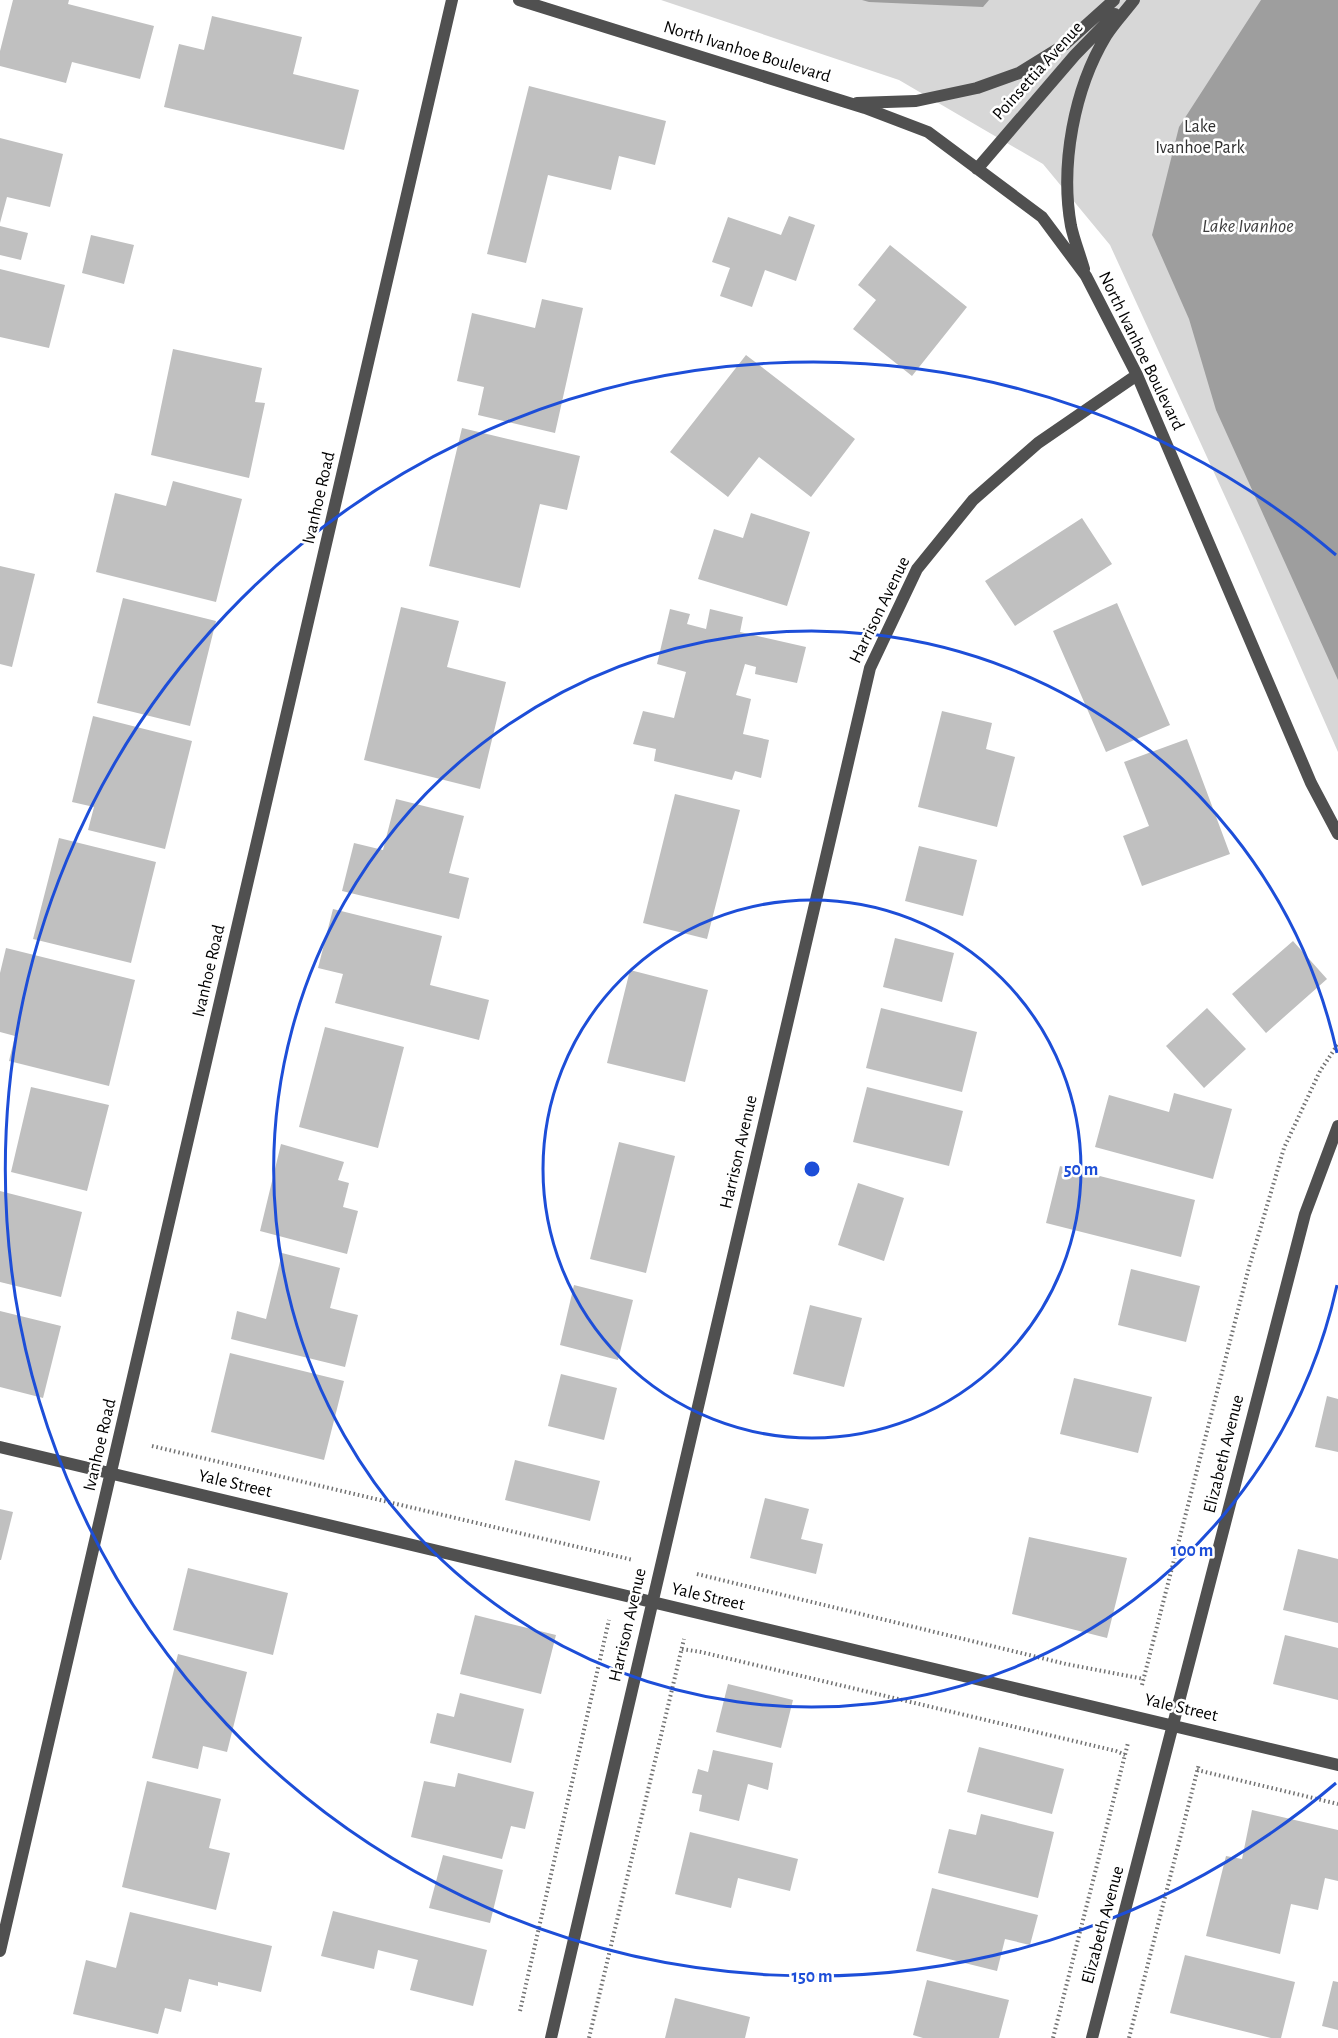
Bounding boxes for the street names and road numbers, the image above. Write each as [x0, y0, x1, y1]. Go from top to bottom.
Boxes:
street label: North Ivanhoe Boulevard [661, 18, 833, 86]
street label: Poinsettia Avenue [989, 18, 1087, 124]
street label: North Ivanhoe Boulevard [1095, 269, 1187, 433]
street label: Ivanhoe Road [300, 450, 338, 546]
street label: Harrison Avenue [846, 554, 914, 666]
street label: Ivanhoe Road [190, 923, 228, 1019]
street label: Harrison Avenue [717, 1093, 761, 1211]
street label: Elizabeth Avenue [1201, 1393, 1247, 1515]
street label: Ivanhoe Road [81, 1397, 119, 1493]
street label: Yale Street [197, 1467, 274, 1501]
street label: Harrison Avenue [606, 1566, 650, 1684]
street label: Yale Street [670, 1580, 747, 1614]
street label: Yale Street [1143, 1691, 1220, 1725]
street label: Elizabeth Avenue [1079, 1864, 1127, 1986]

